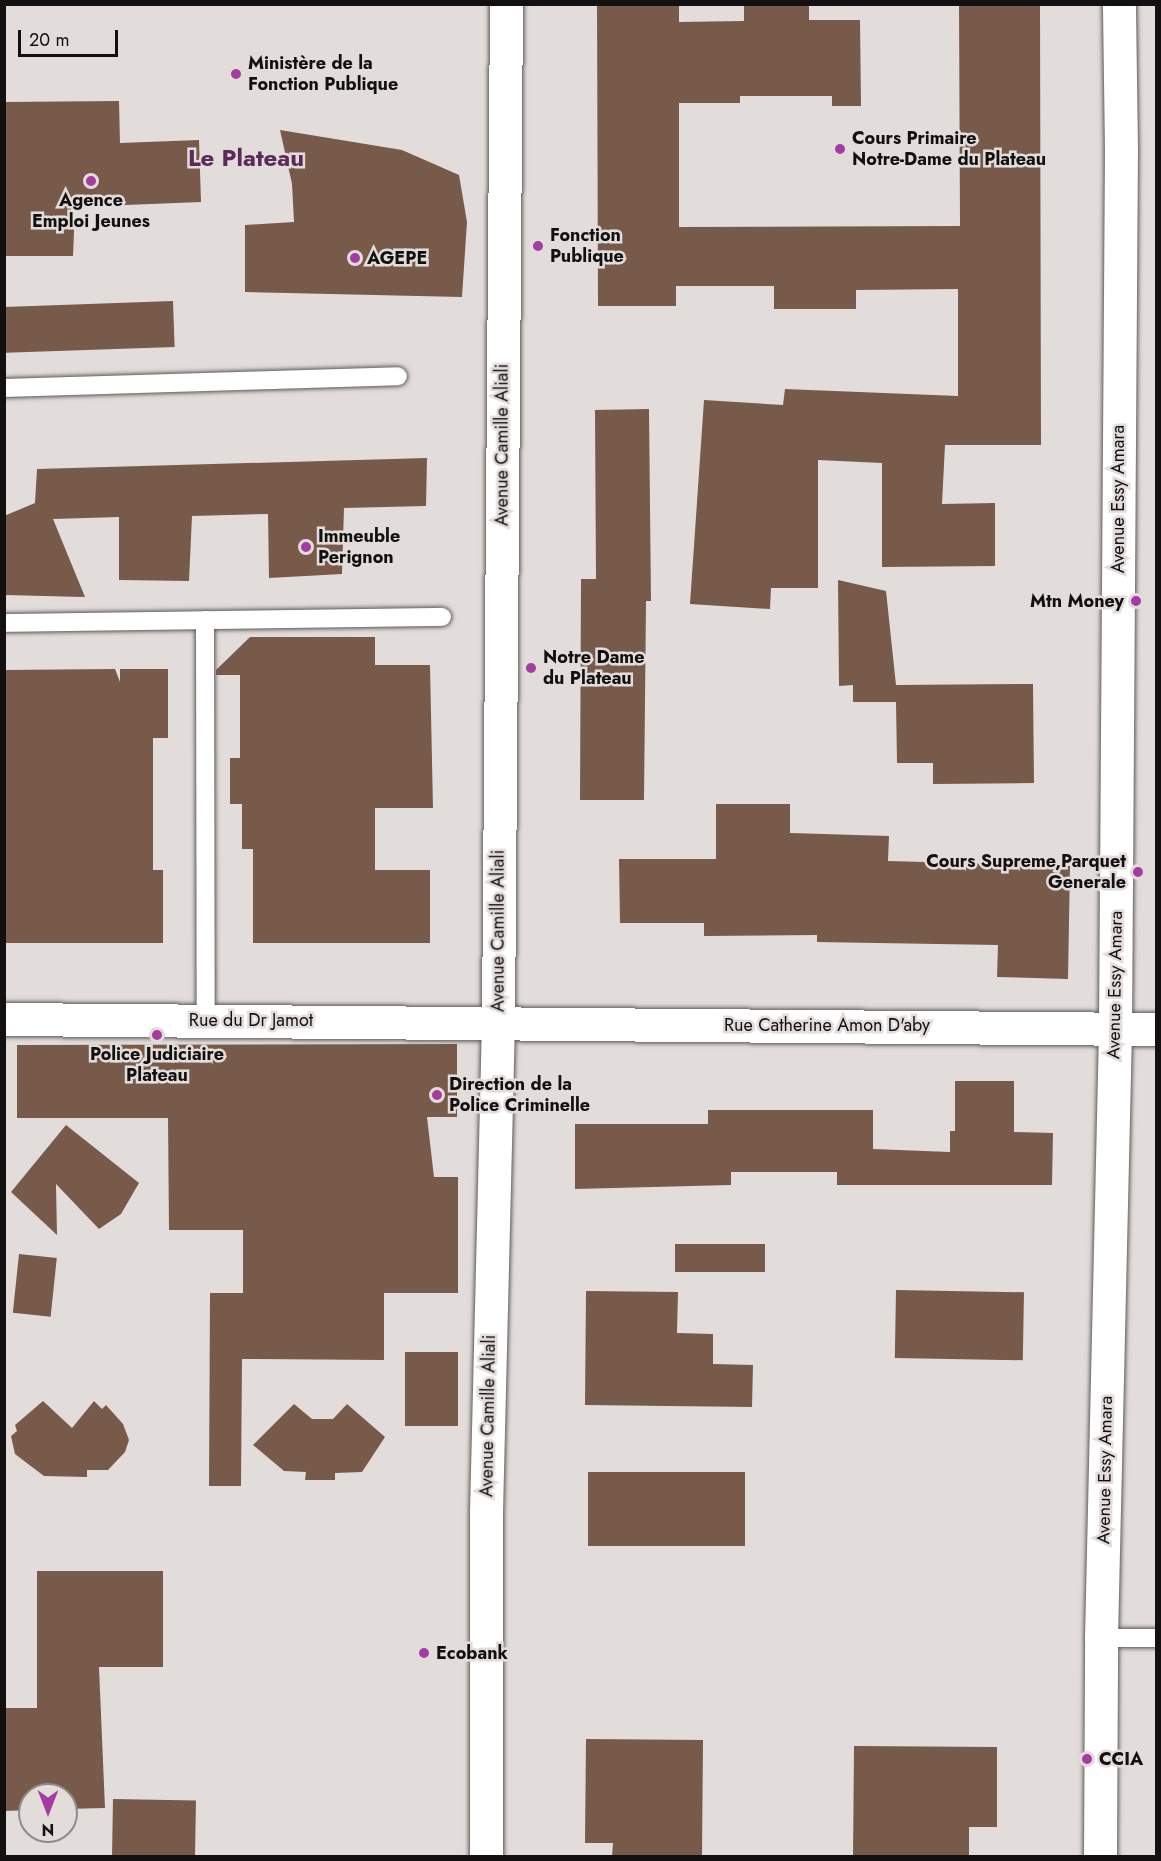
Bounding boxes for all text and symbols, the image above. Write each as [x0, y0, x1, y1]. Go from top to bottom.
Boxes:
scale bar [21, 18, 122, 56]
text: 20 m [29, 27, 69, 53]
place label: Ministère de la Fonction Publique [248, 53, 398, 96]
marker: Ministère de la Fonction Publique [229, 67, 243, 81]
place label: Cours Primaire Notre-Dame du Plateau [852, 128, 1046, 170]
marker: Cours Primaire Notre-Dame du Plateau [833, 142, 847, 156]
district label: Le Plateau [188, 144, 304, 172]
marker: Agence Emploi Jeunes [84, 174, 98, 188]
place label: Agence Emploi Jeunes [32, 190, 150, 232]
place label: Fonction Publique [550, 225, 624, 268]
marker: Fonction Publique [531, 239, 545, 253]
place label: AGEPE [367, 247, 427, 269]
marker: AGEPE [348, 251, 362, 265]
street label: Avenue Camille Aliali [491, 364, 513, 526]
street label: Avenue Essy Amara [1107, 425, 1129, 573]
place label: Immeuble Perignon [318, 526, 400, 568]
marker: Immeuble Perignon [299, 540, 313, 554]
place label: Mtn Money [1030, 590, 1124, 612]
marker: Mtn Money [1129, 594, 1143, 608]
place label: Notre Dame du Plateau [543, 647, 644, 690]
marker: Notre Dame du Plateau [524, 661, 538, 675]
street label: Avenue Camille Aliali [487, 850, 509, 1012]
place label: Cours Supreme,Parquet Generale [926, 851, 1126, 894]
marker: Cours Supreme,Parquet Generale [1131, 865, 1145, 879]
street label: Avenue Essy Amara [1103, 911, 1127, 1059]
street label: Rue du Dr Jamot [189, 1009, 313, 1031]
street label: Rue Catherine Amon D'aby [724, 1014, 930, 1036]
marker: Police Judiciaire Plateau [150, 1028, 164, 1042]
place label: Police Judiciaire Plateau [90, 1044, 224, 1086]
place label: Direction de la Police Criminelle [449, 1074, 590, 1116]
marker: Direction de la Police Criminelle [430, 1088, 444, 1102]
street label: Avenue Camille Aliali [476, 1335, 500, 1497]
street label: Avenue Essy Amara [1093, 1396, 1117, 1544]
place label: Ecobank [436, 1642, 508, 1664]
marker: Ecobank [417, 1646, 431, 1660]
place label: CCIA [1099, 1748, 1143, 1770]
marker: CCIA [1080, 1752, 1094, 1766]
north arrow [18, 1783, 78, 1843]
text: N [42, 1818, 54, 1841]

